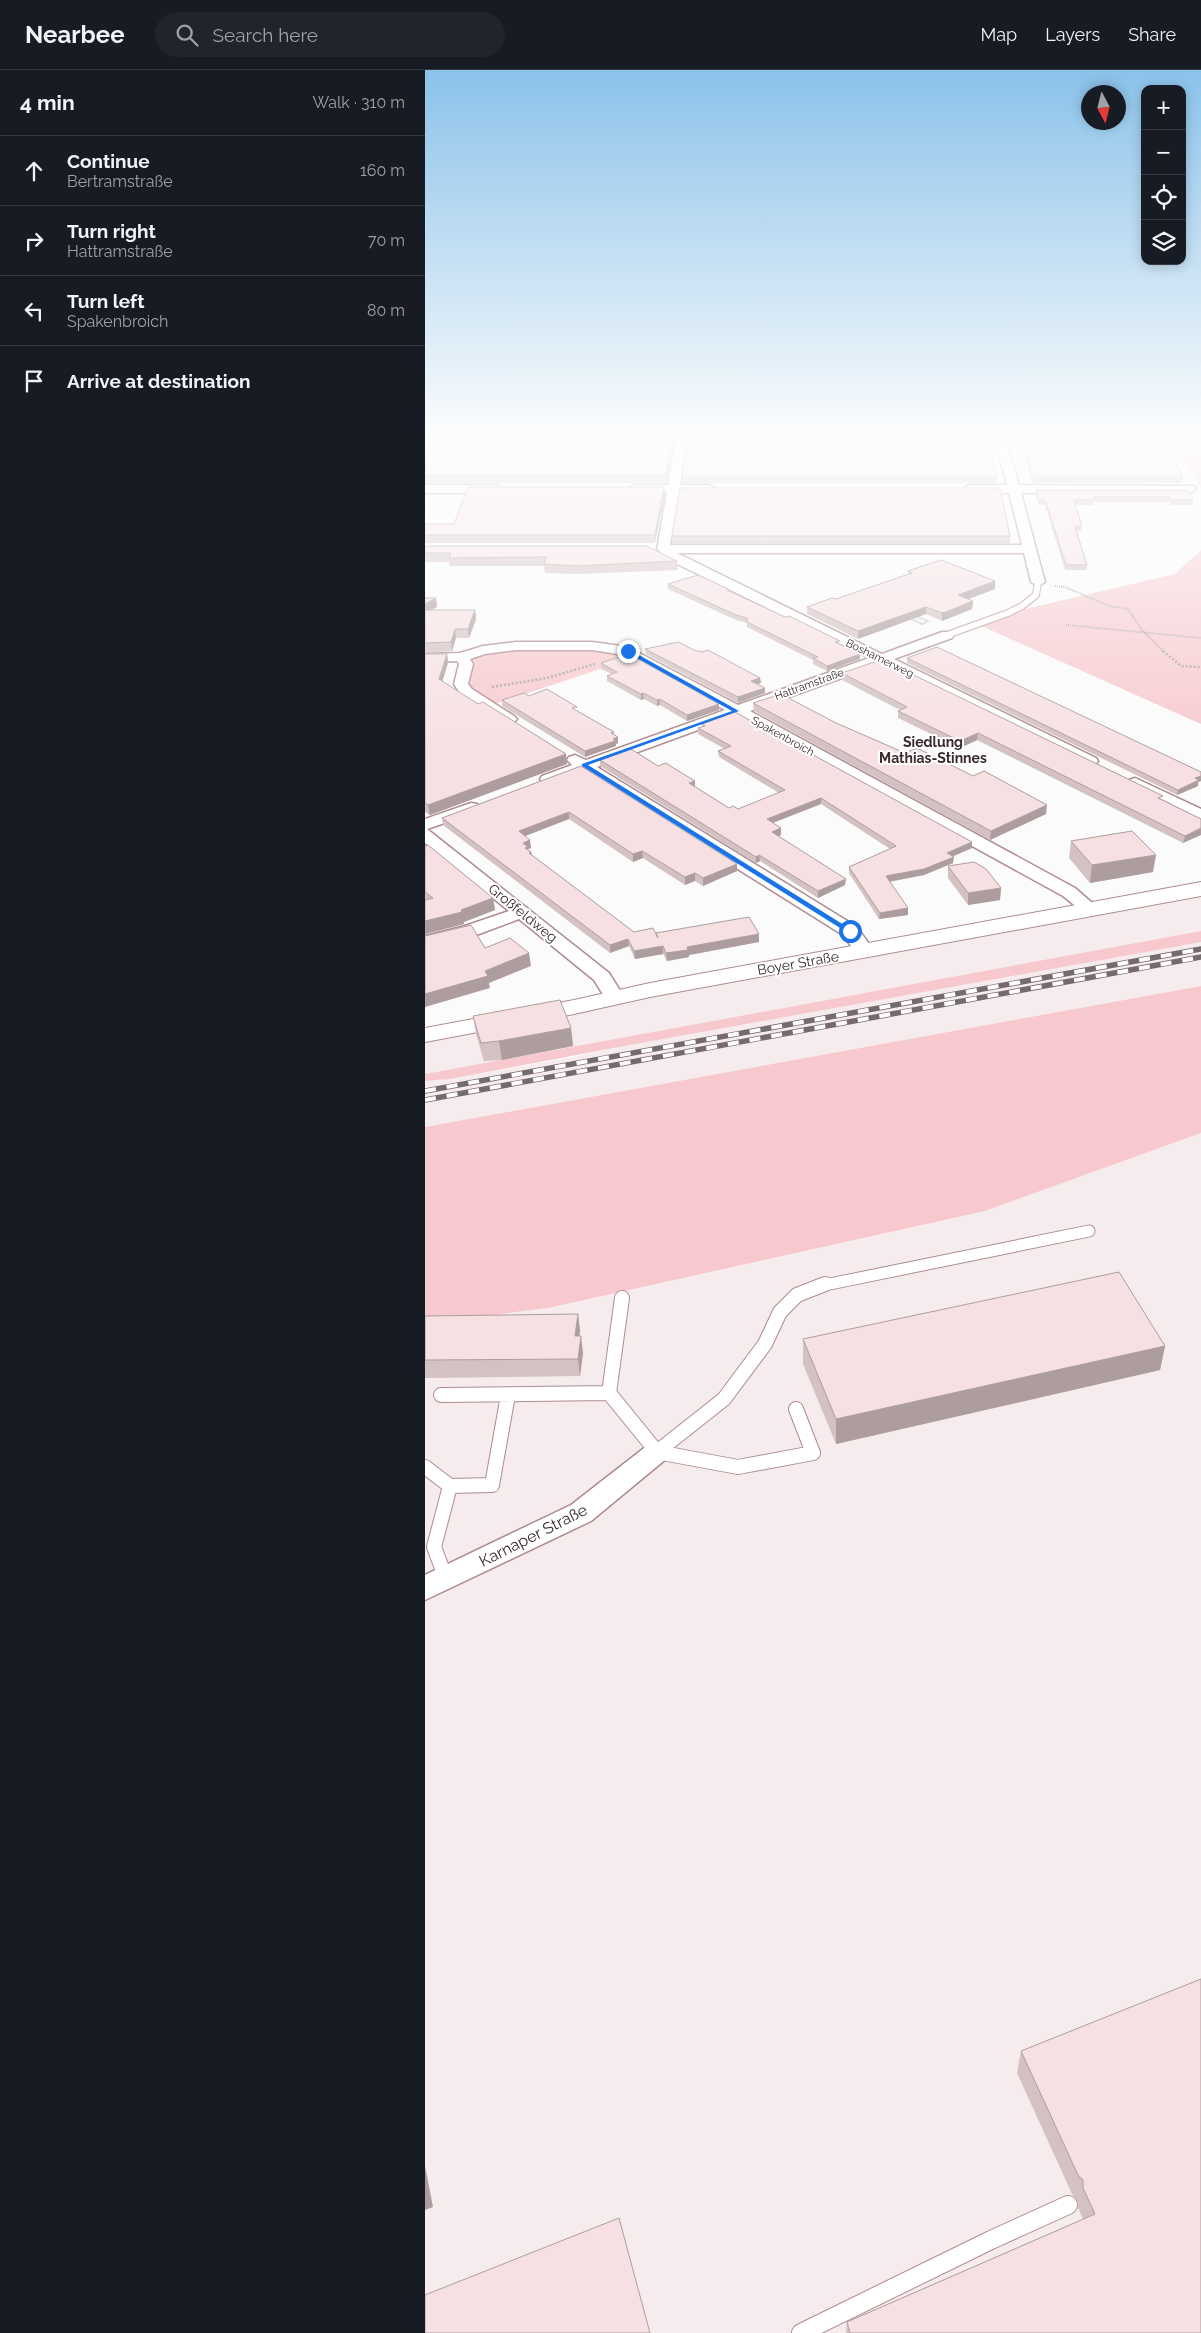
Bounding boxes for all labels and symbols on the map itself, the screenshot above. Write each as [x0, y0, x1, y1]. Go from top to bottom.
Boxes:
north arrow [1081, 85, 1126, 130]
street label: Boshamerweg [844, 636, 916, 681]
route end [617, 640, 640, 663]
street label: Hattramstraße [773, 666, 846, 703]
street label: Spakenbroich [749, 714, 816, 759]
district label: Siedlung Mathias-Stinnes [879, 734, 987, 766]
street label: Großfeldweg [485, 880, 561, 946]
route start [839, 920, 862, 943]
street label: Boyer Straße [756, 948, 840, 978]
street label: Karnaper Straße [476, 1500, 590, 1571]

